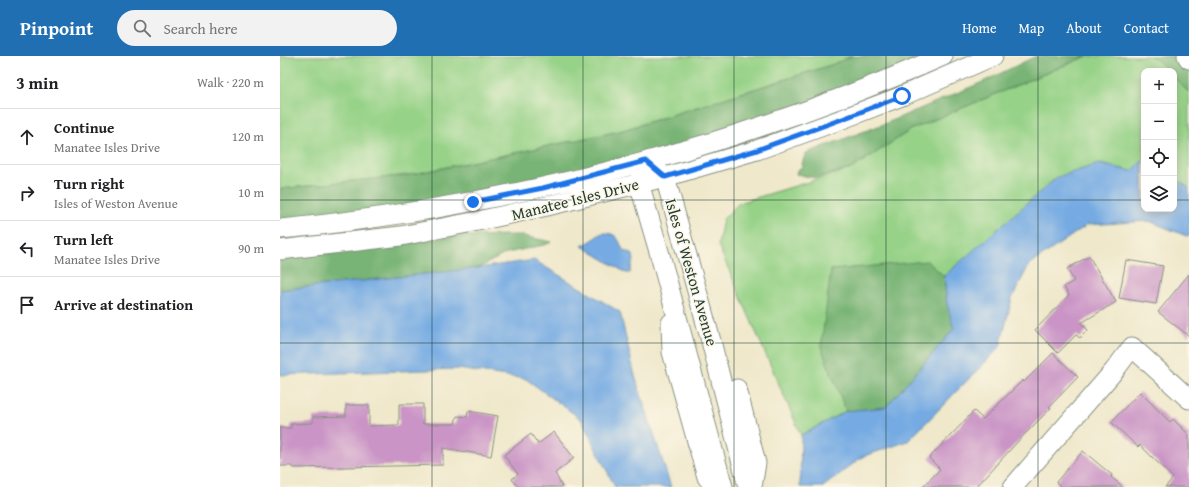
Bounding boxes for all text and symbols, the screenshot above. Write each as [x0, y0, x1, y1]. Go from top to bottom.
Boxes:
search box [117, 10, 397, 46]
text: Pinpoint [20, 14, 93, 42]
icon: search [131, 17, 153, 39]
text: Search here [163, 18, 237, 39]
text: Home [962, 18, 997, 38]
text: Map [1019, 18, 1044, 38]
text: About [1066, 18, 1102, 38]
text: Contact [1124, 18, 1169, 38]
map controls [1141, 68, 1177, 212]
button: + [1141, 68, 1177, 104]
text: 3 min [16, 70, 58, 95]
text: Walk · 220 m [197, 73, 264, 92]
route start [893, 87, 911, 105]
button: − [1141, 104, 1177, 140]
text: Continue [54, 117, 115, 138]
icon: ahead [16, 126, 38, 148]
text: 120 m [232, 127, 264, 146]
text: Manatee Isles Drive [54, 138, 160, 157]
button: locate [1141, 140, 1177, 176]
street label: Manatee Isles Drive [509, 172, 641, 226]
text: Turn right [54, 173, 125, 194]
button: layers [1141, 176, 1177, 212]
icon: right [16, 182, 38, 204]
text: 10 m [238, 183, 264, 202]
route end [464, 193, 482, 211]
text: Isles of Weston Avenue [54, 194, 178, 213]
street label: Isles of Weston Avenue [659, 195, 725, 349]
text: Turn left [54, 229, 113, 250]
icon: left [16, 238, 38, 260]
text: 90 m [238, 239, 264, 258]
text: Manatee Isles Drive [54, 250, 160, 269]
icon: arrive [16, 294, 38, 316]
text: Arrive at destination [54, 294, 193, 315]

